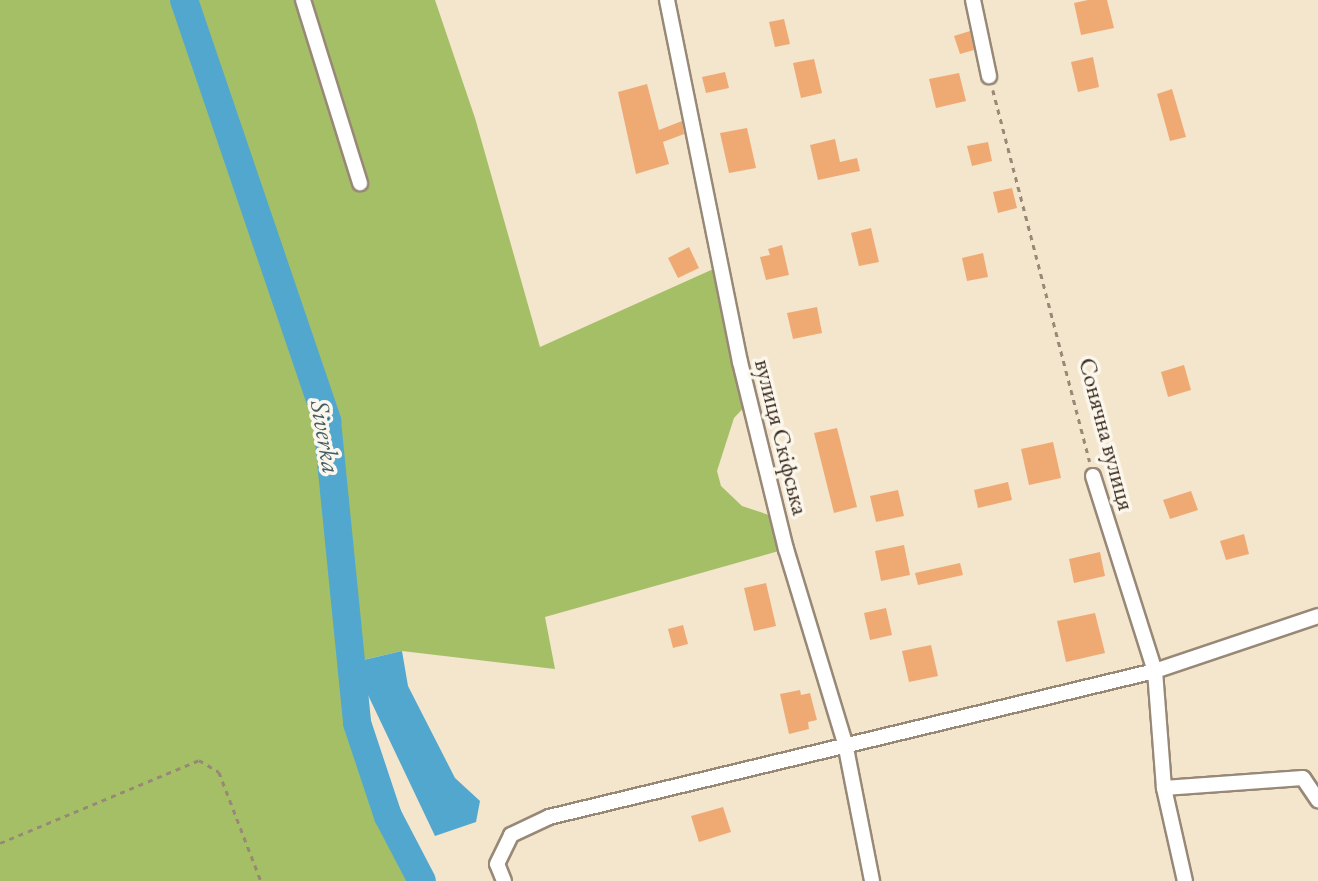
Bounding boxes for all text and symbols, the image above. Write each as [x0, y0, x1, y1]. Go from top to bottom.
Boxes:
street label: Сонячна вулиця [1073, 355, 1141, 513]
street label: вулиця Скіфська [749, 356, 815, 518]
water label: Siverka [303, 398, 347, 476]

